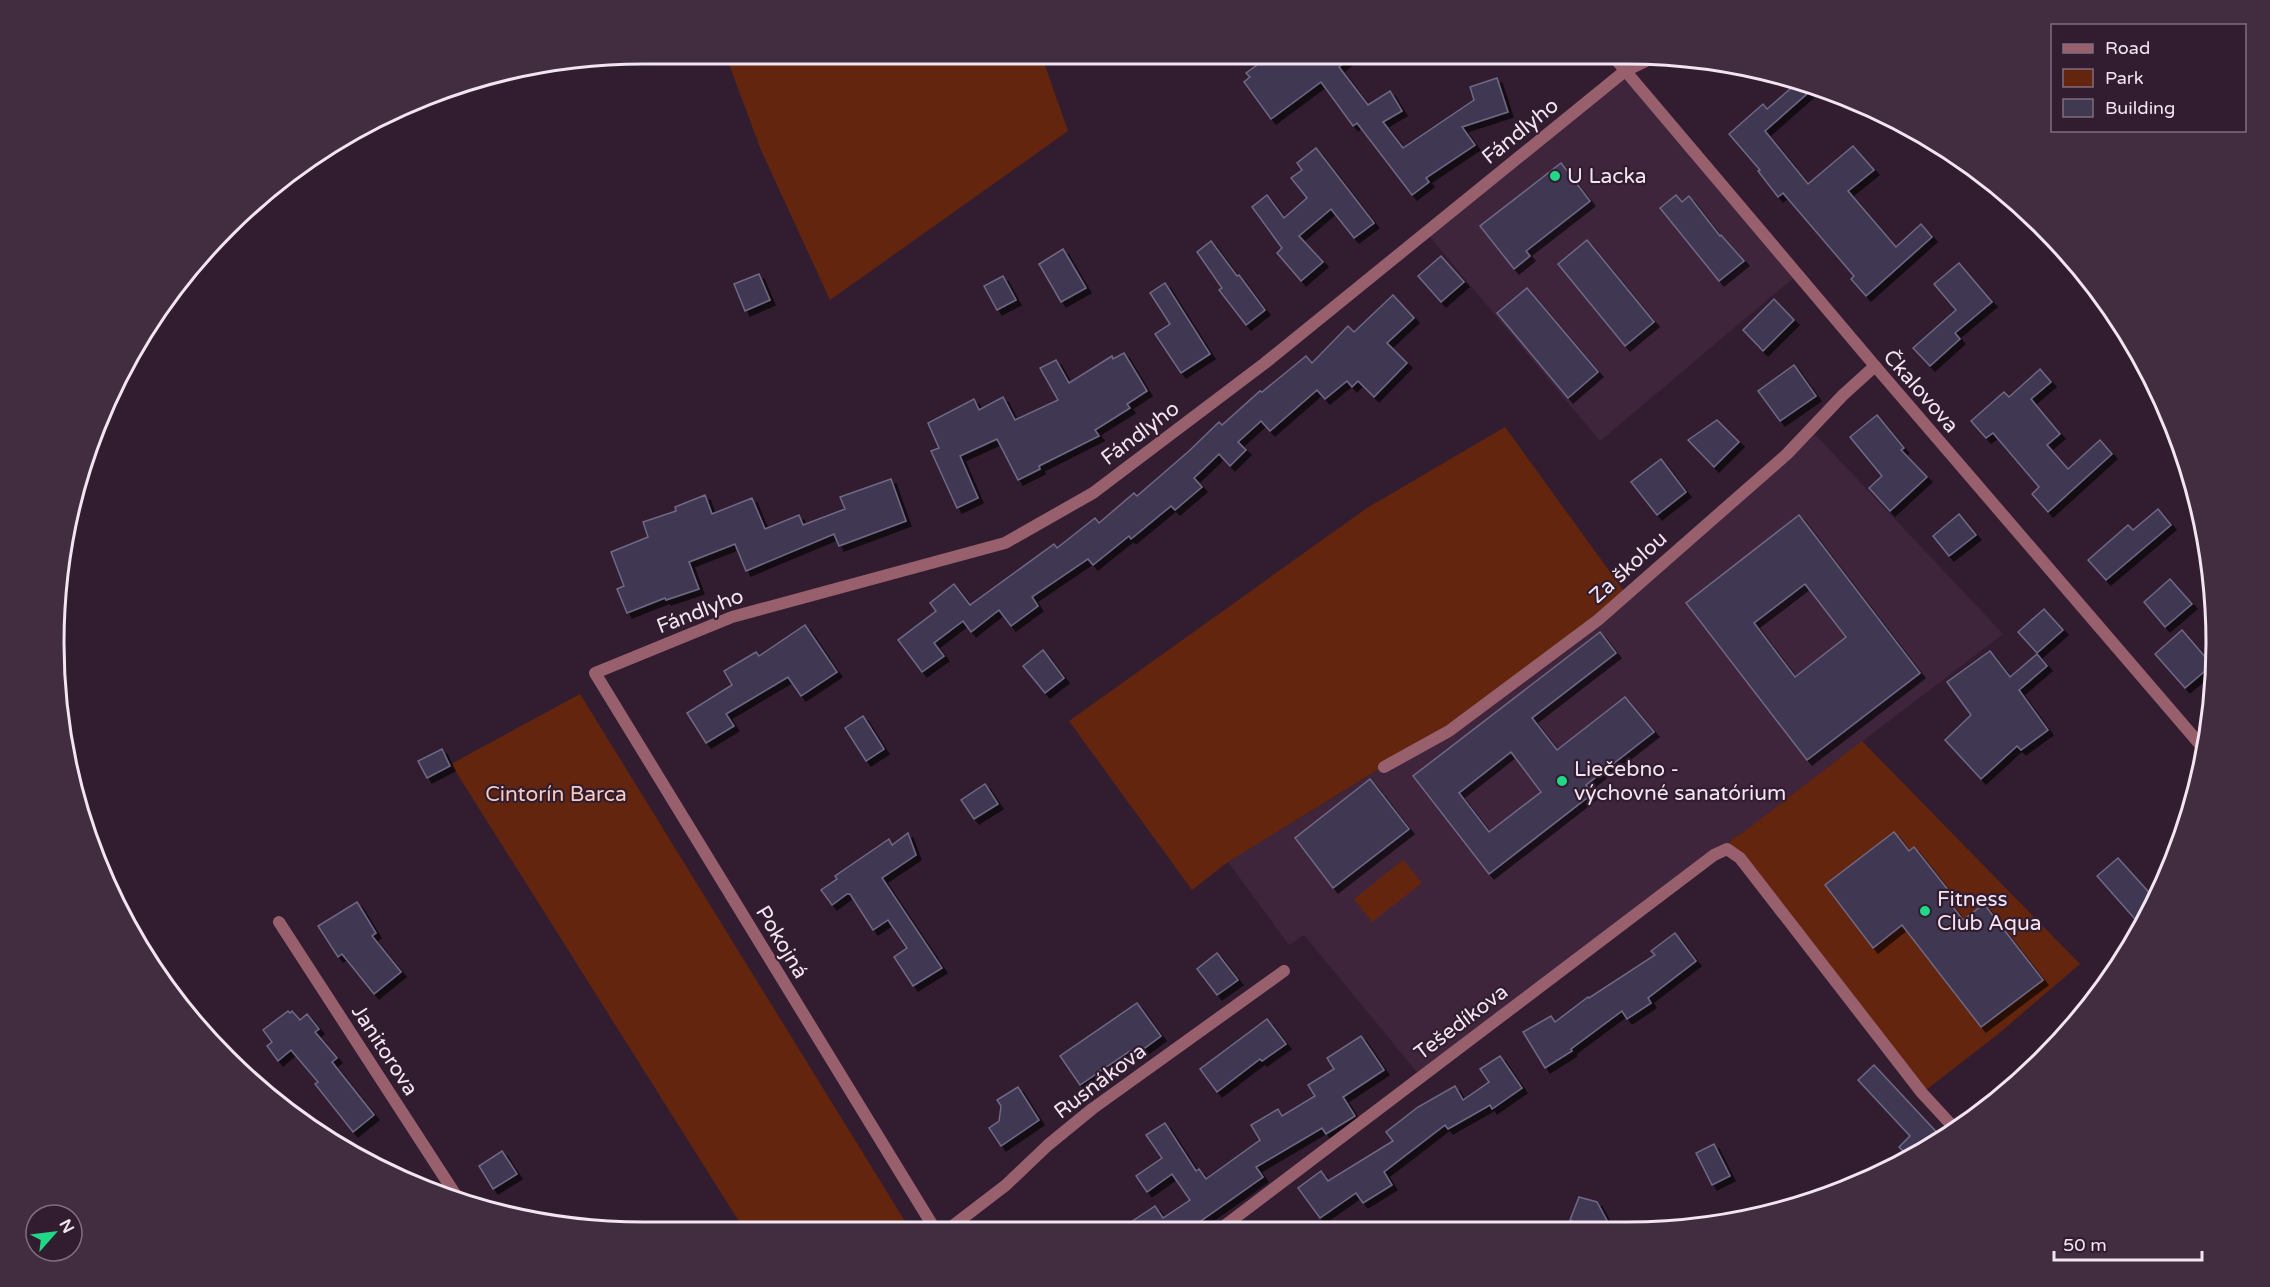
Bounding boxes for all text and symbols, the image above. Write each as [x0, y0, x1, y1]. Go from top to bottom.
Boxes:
legend [2051, 24, 2246, 132]
text: Road [2105, 37, 2150, 59]
text: Park [2105, 67, 2144, 89]
street label: Fándlyho [1477, 93, 1564, 170]
text: Building [2105, 97, 2175, 119]
place label: U Lacka [1567, 164, 1647, 189]
marker: U Lacka [1548, 169, 1562, 183]
street label: Čkalovova [1878, 345, 1963, 438]
street label: Fándlyho [1096, 396, 1184, 471]
street label: Za školou [1584, 526, 1672, 609]
street label: Fándlyho [653, 583, 747, 639]
place label: Liečebno - výchovné sanatórium [1574, 757, 1786, 806]
marker: Liečebno - výchovné sanatórium [1555, 774, 1569, 788]
park label: Cintorín Barca [485, 782, 627, 807]
place label: Fitness Club Aqua [1937, 887, 2042, 936]
street label: Pokojná [750, 901, 813, 983]
marker: Fitness Club Aqua [1918, 904, 1932, 918]
street label: Tešedíkova [1410, 979, 1513, 1066]
street label: Janitorova [346, 1000, 423, 1100]
street label: Rusnákova [1049, 1039, 1151, 1124]
north arrow [24, 1203, 84, 1263]
text: N [55, 1216, 78, 1237]
scale bar [2054, 1224, 2202, 1262]
text: 50 m [2063, 1234, 2107, 1256]

